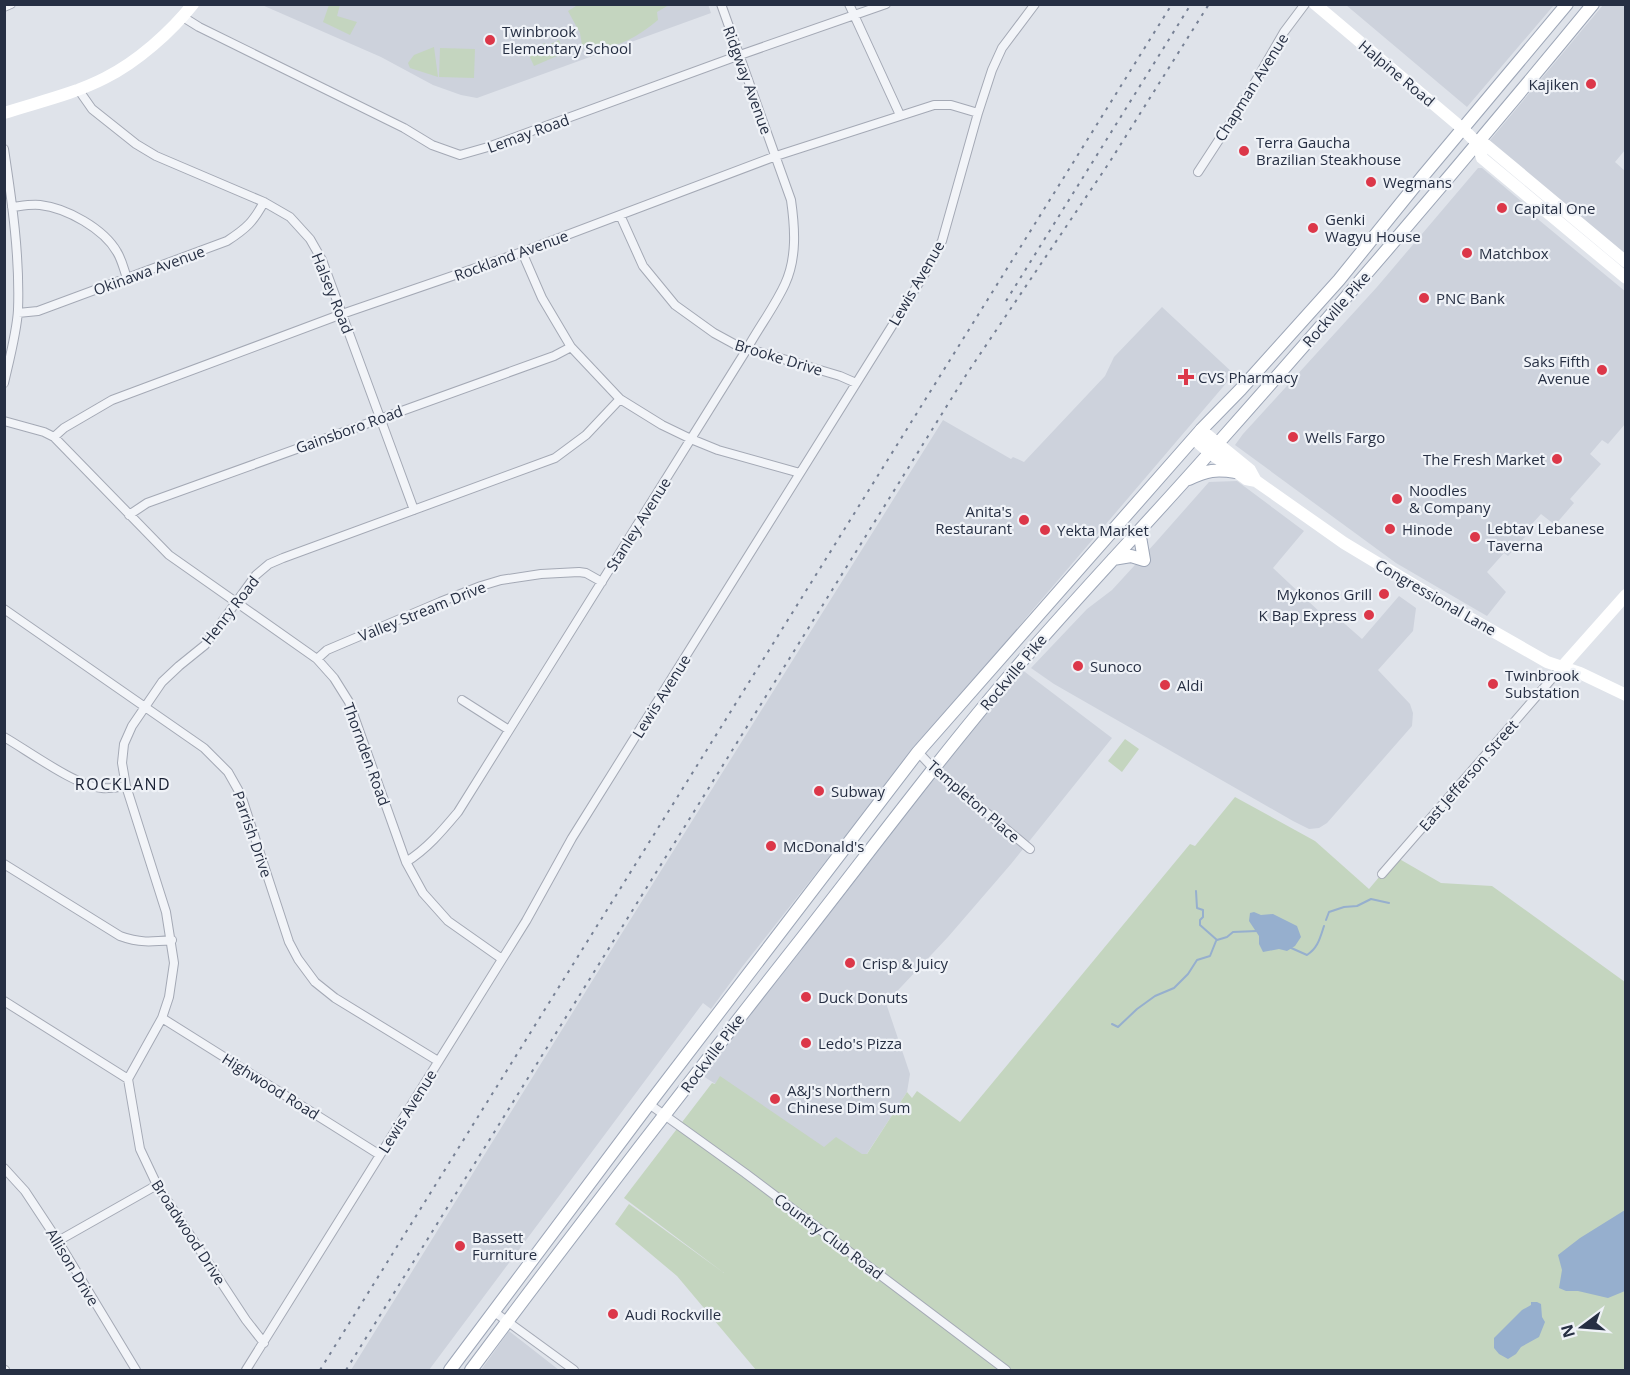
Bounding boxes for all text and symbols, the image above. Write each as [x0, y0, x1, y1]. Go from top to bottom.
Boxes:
place label: Twinbrook Elementary School [502, 21, 632, 58]
street label: Ridgway Avenue [719, 23, 777, 137]
street label: Chapman Avenue [1210, 29, 1292, 145]
marker: Twinbrook Elementary School [483, 33, 497, 47]
street label: Halpine Road [1355, 35, 1439, 111]
place label: Kajiken [1528, 74, 1579, 94]
marker: Kajiken [1584, 77, 1598, 91]
street label: Lemay Road [484, 109, 572, 157]
place label: Terra Gaucha Brazilian Steakhouse [1256, 132, 1401, 169]
marker: Terra Gaucha Brazilian Steakhouse [1237, 144, 1251, 158]
place label: Wegmans [1383, 172, 1452, 192]
marker: Wegmans [1364, 175, 1378, 189]
place label: Capital One [1514, 198, 1595, 218]
marker: Capital One [1495, 201, 1509, 215]
place label: Genki Wagyu House [1325, 209, 1421, 246]
marker: Genki Wagyu House [1306, 221, 1320, 235]
street label: Rockland Avenue [451, 225, 571, 285]
street label: Lewis Avenue [884, 237, 948, 329]
street label: Okinawa Avenue [91, 241, 207, 299]
place label: Matchbox [1479, 243, 1549, 263]
marker: Matchbox [1460, 246, 1474, 260]
street label: Halsey Road [308, 249, 358, 337]
street label: Rockville Pike [1298, 267, 1374, 351]
place label: PNC Bank [1436, 288, 1505, 308]
marker: PNC Bank [1417, 291, 1431, 305]
street label: Brooke Drive [733, 334, 825, 380]
place label: Saks Fifth Avenue [1523, 351, 1590, 388]
marker: Saks Fifth Avenue [1595, 363, 1609, 377]
place label: CVS Pharmacy [1198, 367, 1299, 387]
marker: CVS Pharmacy [1179, 370, 1193, 384]
street label: Gainsboro Road [293, 400, 405, 458]
place label: Wells Fargo [1305, 427, 1385, 447]
marker: Wells Fargo [1286, 430, 1300, 444]
place label: The Fresh Market [1423, 449, 1545, 469]
marker: The Fresh Market [1550, 452, 1564, 466]
street label: Stanley Avenue [601, 473, 675, 575]
place label: Noodles & Company [1409, 480, 1491, 517]
marker: Noodles & Company [1390, 492, 1404, 506]
place label: Anita's Restaurant [935, 501, 1012, 538]
marker: Anita's Restaurant [1017, 513, 1031, 527]
place label: Lebtav Lebanese Taverna [1487, 518, 1604, 555]
place label: Hinode [1402, 519, 1453, 539]
place label: Yekta Market [1057, 520, 1149, 540]
marker: Hinode [1383, 522, 1397, 536]
marker: Yekta Market [1038, 523, 1052, 537]
marker: Lebtav Lebanese Taverna [1468, 530, 1482, 544]
street label: Congressional Lane [1372, 554, 1500, 640]
street label: Henry Road [197, 572, 263, 648]
street label: Valley Stream Drive [355, 576, 489, 646]
place label: Mykonos Grill [1276, 584, 1372, 604]
marker: Mykonos Grill [1377, 587, 1391, 601]
place label: K Bap Express [1259, 605, 1357, 625]
marker: K Bap Express [1362, 608, 1376, 622]
street label: Rockville Pike [975, 630, 1051, 714]
street label: Lewis Avenue [627, 650, 695, 742]
place label: Sunoco [1090, 656, 1142, 676]
marker: Sunoco [1071, 659, 1085, 673]
place label: Twinbrook Substation [1505, 665, 1580, 702]
place label: Aldi [1177, 675, 1203, 695]
marker: Twinbrook Substation [1486, 677, 1500, 691]
marker: Aldi [1158, 678, 1172, 692]
street label: Thornden Road [339, 700, 395, 808]
street label: East Jefferson Street [1414, 715, 1522, 835]
street label: Templeton Place [924, 755, 1024, 847]
district label: ROCKLAND [75, 773, 171, 795]
place label: Subway [831, 781, 886, 801]
marker: Subway [812, 784, 826, 798]
street label: Parrish Drive [229, 788, 277, 880]
place label: McDonald's [783, 836, 865, 856]
marker: McDonald's [764, 839, 778, 853]
place label: Crisp & Juicy [862, 953, 949, 973]
marker: Crisp & Juicy [843, 956, 857, 970]
place label: Duck Donuts [818, 987, 908, 1007]
marker: Duck Donuts [799, 990, 813, 1004]
street label: Rockville Pike [676, 1010, 748, 1096]
place label: Ledo's Pizza [818, 1033, 902, 1053]
marker: Ledo's Pizza [799, 1036, 813, 1050]
street label: Highwood Road [219, 1048, 323, 1124]
street label: Lewis Avenue [373, 1065, 441, 1157]
place label: A&J's Northern Chinese Dim Sum [787, 1080, 910, 1117]
marker: A&J's Northern Chinese Dim Sum [768, 1092, 782, 1106]
street label: Broadwood Drive [147, 1175, 231, 1289]
street label: Country Club Road [771, 1189, 887, 1283]
street label: Allison Drive [42, 1225, 104, 1309]
place label: Bassett Furniture [472, 1227, 537, 1264]
marker: Bassett Furniture [453, 1239, 467, 1253]
north arrow [1552, 1297, 1612, 1357]
place label: Audi Rockville [625, 1304, 721, 1324]
marker: Audi Rockville [606, 1307, 620, 1321]
text: N [1555, 1322, 1580, 1340]

